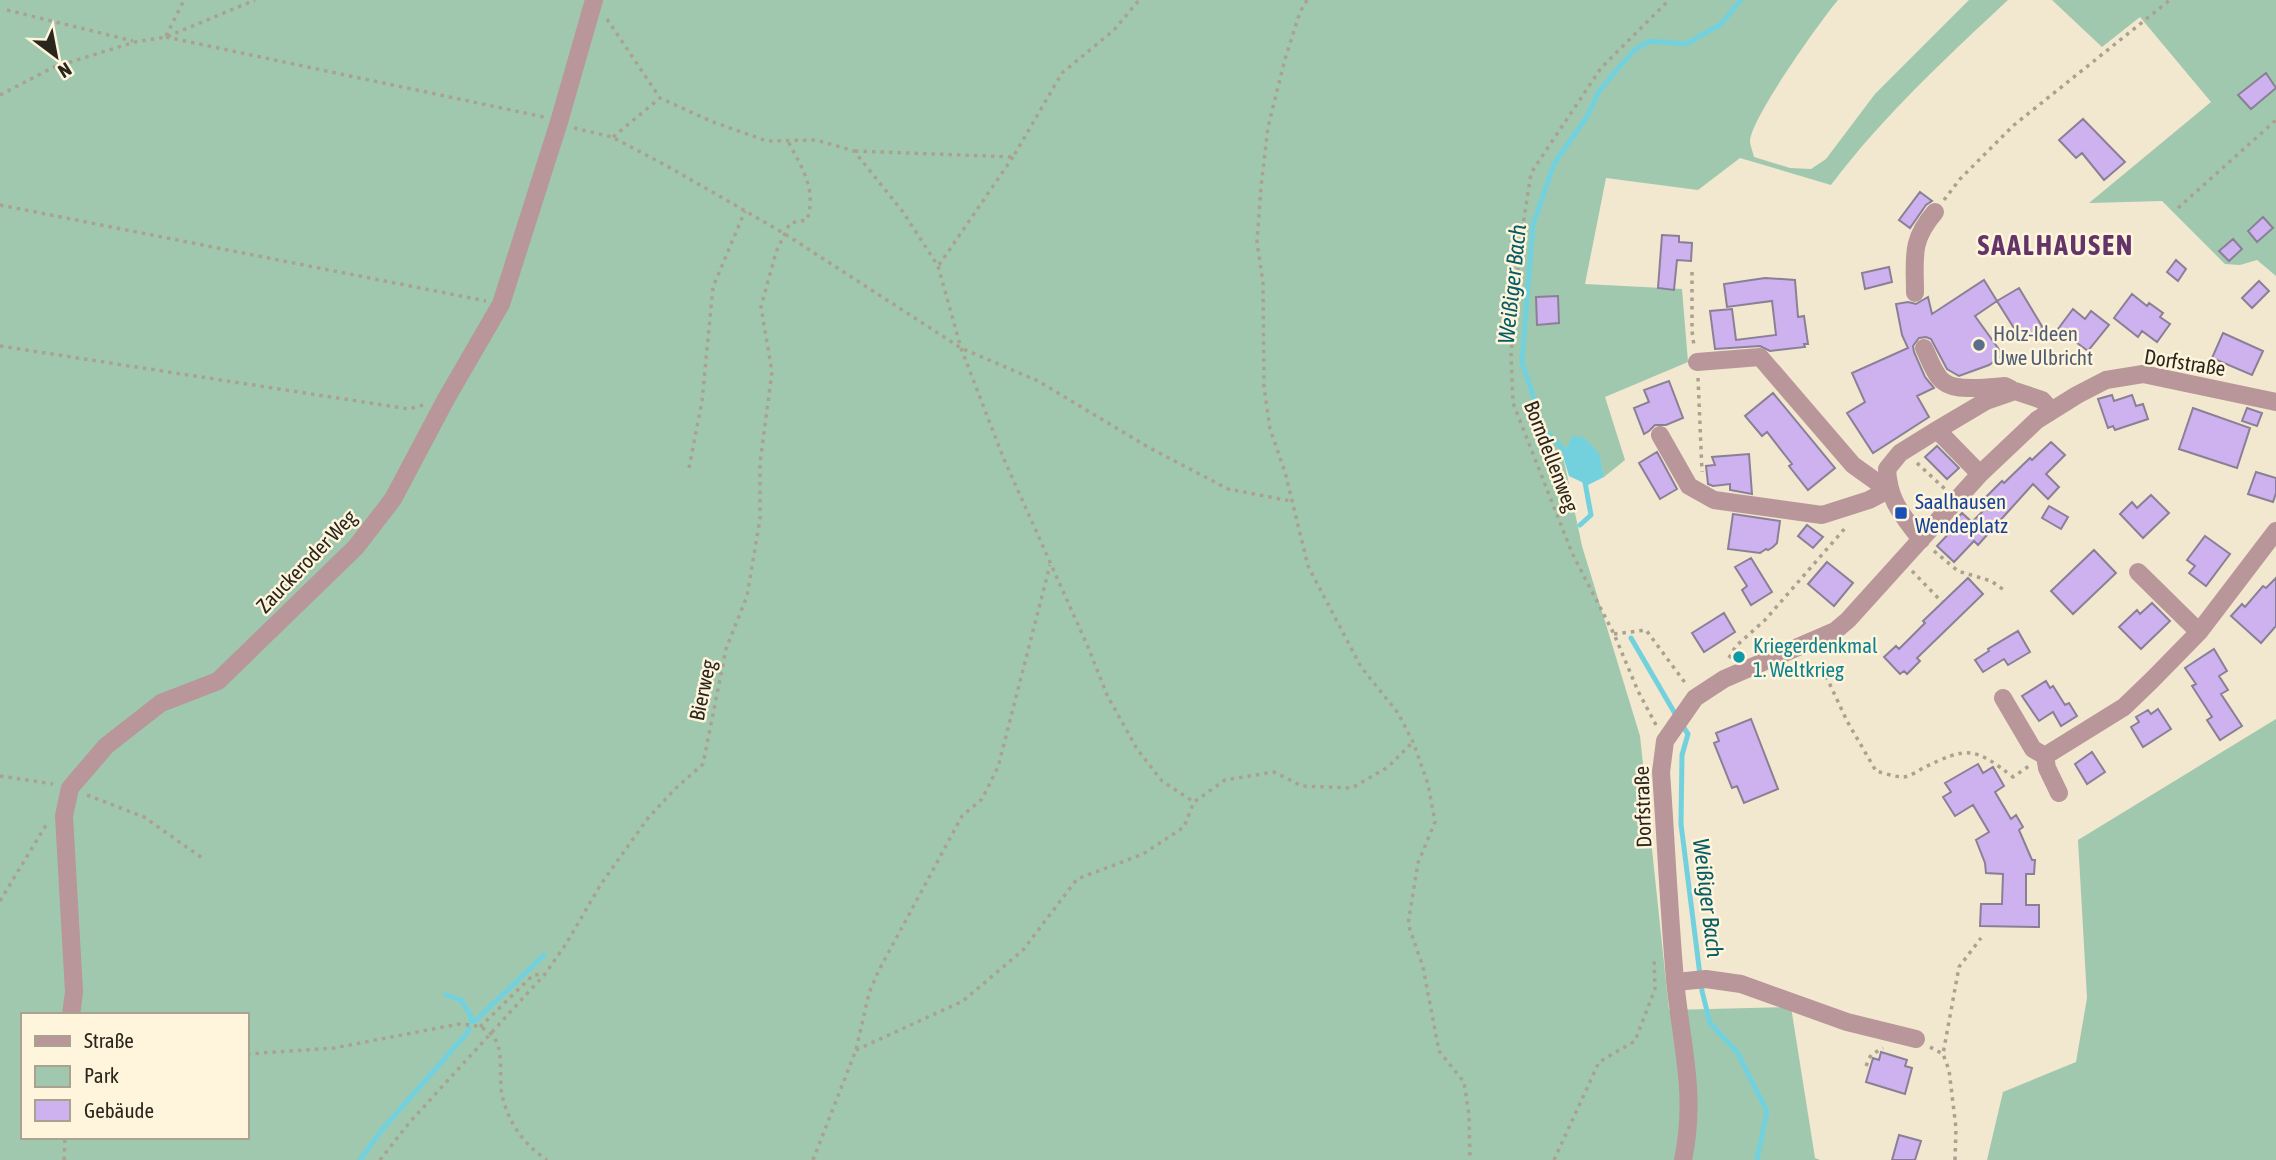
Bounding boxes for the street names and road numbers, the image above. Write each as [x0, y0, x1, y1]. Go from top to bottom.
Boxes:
street label: Dorfstraße [2143, 344, 2227, 380]
street label: Borndellenweg [1520, 397, 1584, 515]
street label: Zauckeroder Weg [251, 505, 361, 617]
street label: Bierweg [684, 657, 720, 723]
street label: Dorfstraße [1629, 766, 1655, 848]

